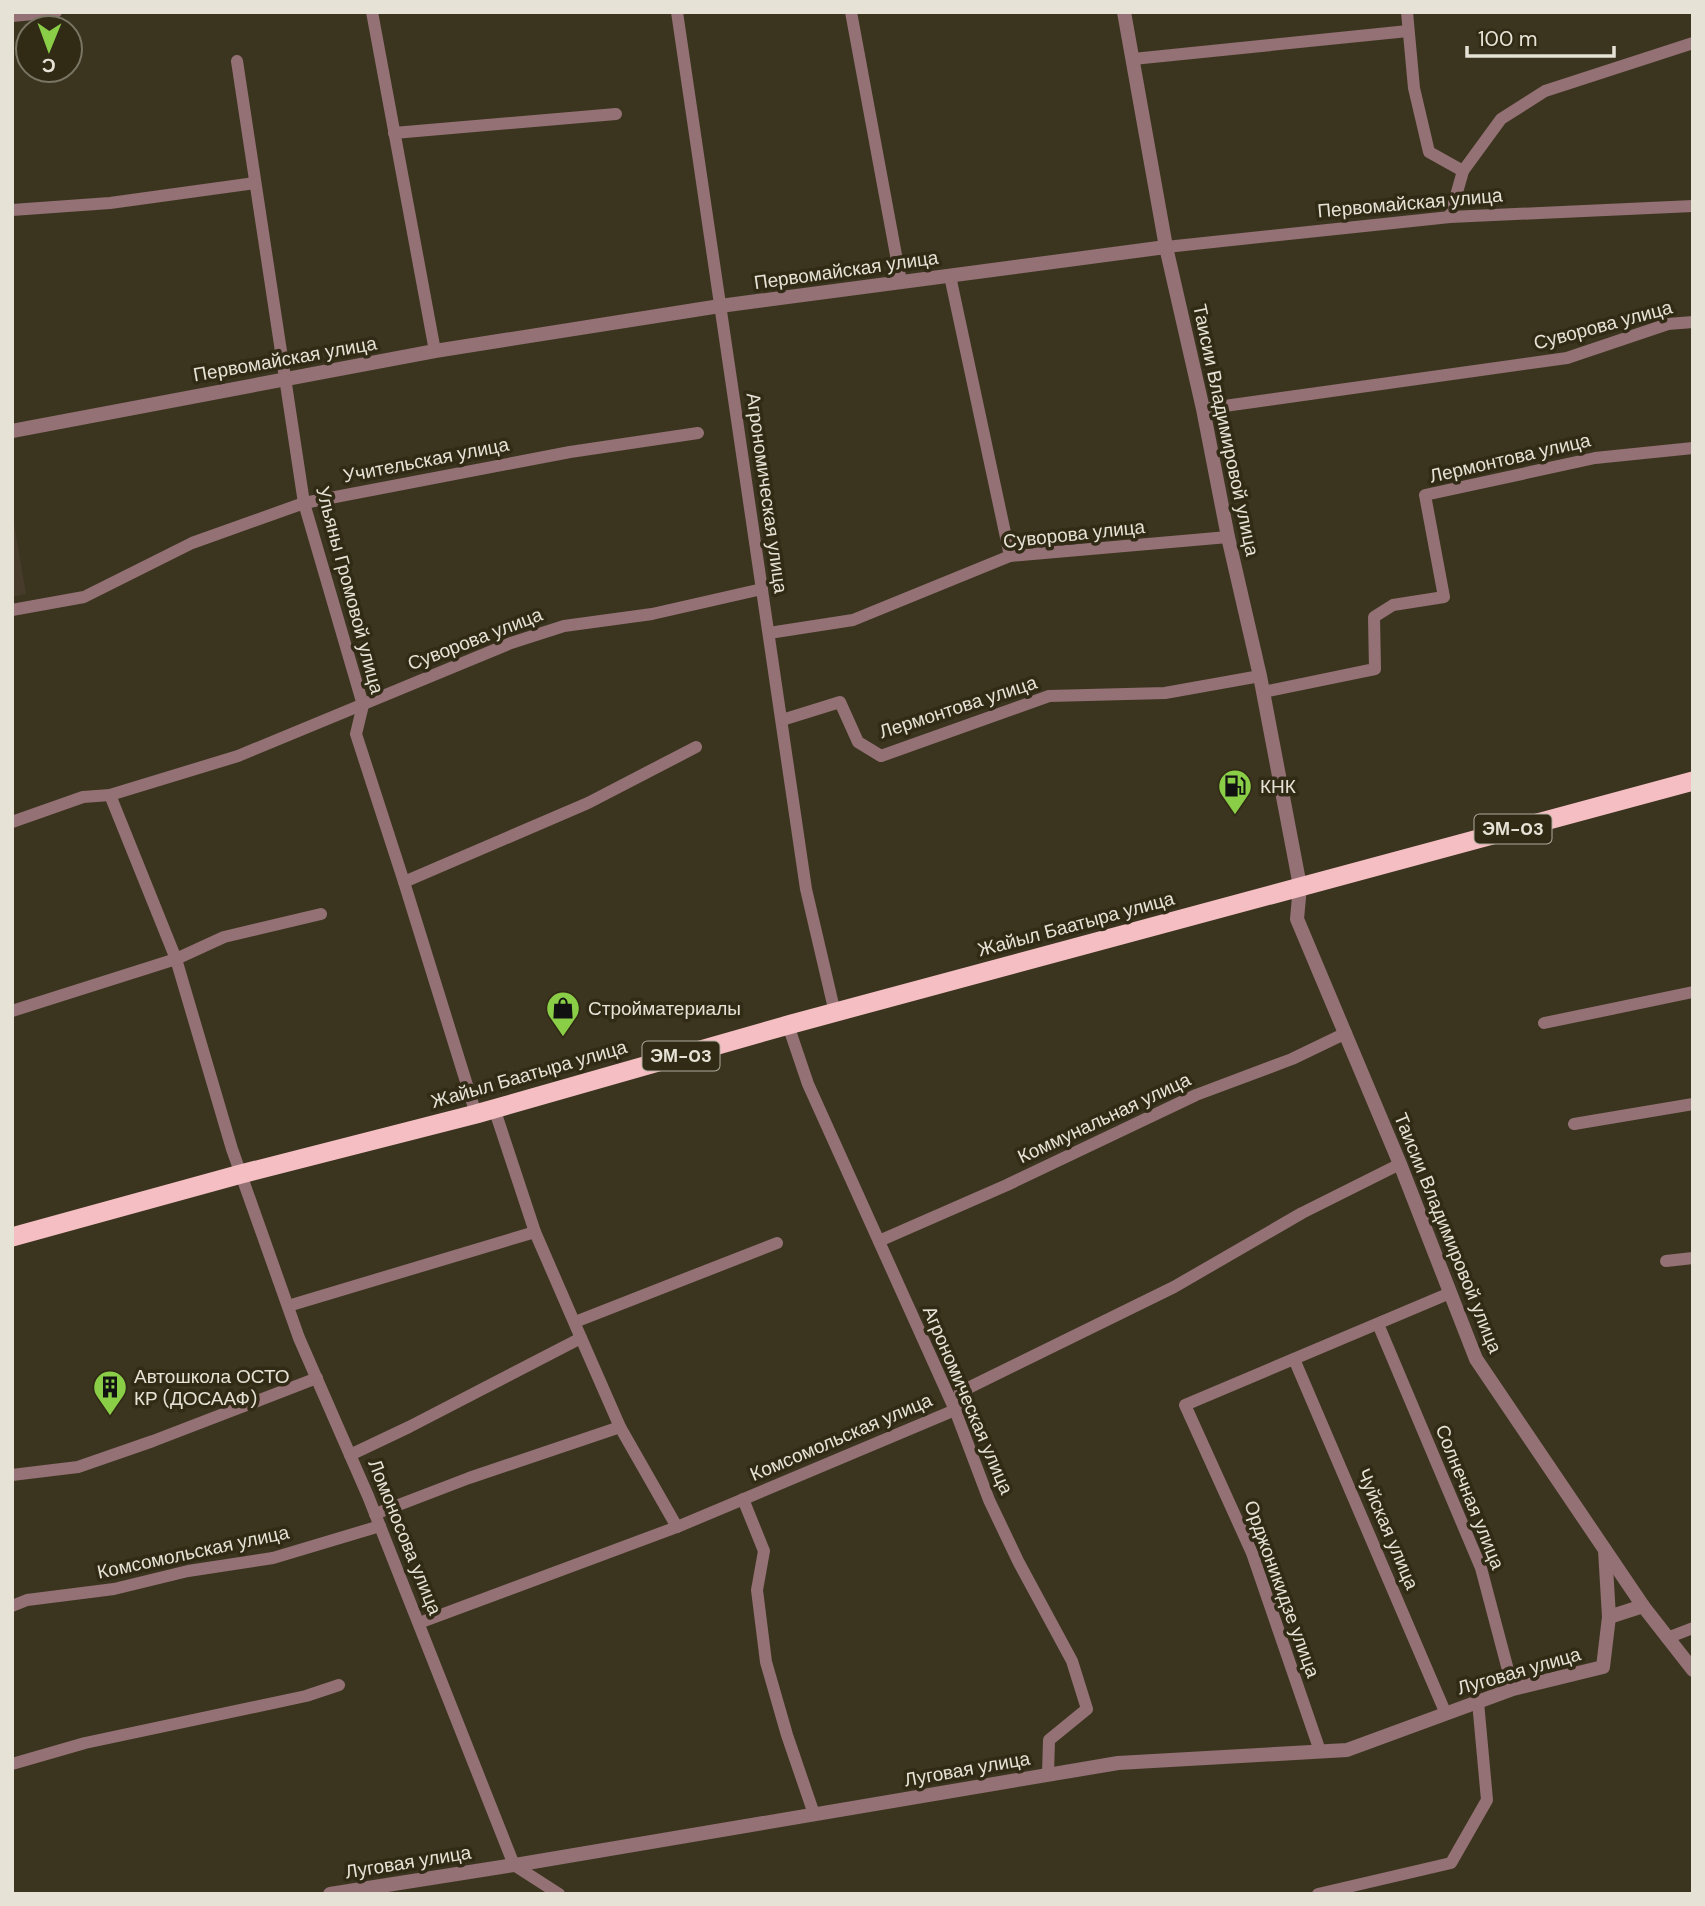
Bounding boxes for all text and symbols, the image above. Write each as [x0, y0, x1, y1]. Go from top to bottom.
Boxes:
north arrow [14, 14, 84, 84]
scale bar [1467, 14, 1614, 58]
text: 100 m [1478, 25, 1538, 53]
text: С [41, 53, 56, 78]
street label: Первомайская улица [1316, 182, 1504, 224]
street label: Первомайская улица [752, 245, 940, 295]
street label: Суворова улица [1531, 294, 1675, 356]
street label: Таисии Владимировой улица [1187, 302, 1265, 559]
street label: Первомайская улица [191, 330, 379, 387]
street label: Агрономическая улица [741, 391, 794, 595]
street label: Лермонтова улица [1427, 427, 1593, 489]
street label: Учительская улица [341, 432, 511, 488]
street label: Ульяны Громовой улица [310, 484, 390, 697]
street label: Суворова улица [1002, 514, 1147, 554]
street label: Суворова улица [404, 602, 546, 676]
street label: Лермонтова улица [876, 670, 1041, 744]
fuel station icon: КНК [1216, 767, 1254, 816]
place label: КНК [1260, 774, 1296, 799]
road number: ЭМ-03 [1474, 814, 1552, 844]
street label: Жайыл Баатыра улица [975, 886, 1178, 962]
shop icon: Стройматериалы [544, 989, 582, 1038]
place label: Стройматериалы [588, 996, 741, 1021]
street label: Жайыл Баатыра улица [428, 1034, 630, 1114]
road number: ЭМ-03 [642, 1042, 720, 1070]
street label: Коммунальная улица [1013, 1067, 1195, 1169]
street label: Таисии Владимировой улица [1388, 1109, 1508, 1357]
street label: Агрономическая улица [917, 1302, 1019, 1498]
place label: Автошкола ОСТО КР (ДОСААФ) [134, 1364, 289, 1411]
building icon: Автошкола ОСТО КР (ДОСААФ) [91, 1368, 129, 1417]
street label: Комсомольская улица [746, 1387, 936, 1487]
street label: Солнечная улица [1430, 1421, 1511, 1573]
street label: Ломоносова улица [362, 1455, 448, 1619]
street label: Чуйская улица [1351, 1465, 1425, 1594]
street label: Орджоникидзе улица [1238, 1497, 1326, 1681]
street label: Комсомольская улица [95, 1519, 292, 1585]
street label: Луговая улица [1454, 1641, 1584, 1701]
street label: Луговая улица [902, 1746, 1032, 1792]
street label: Луговая улица [343, 1840, 473, 1884]

